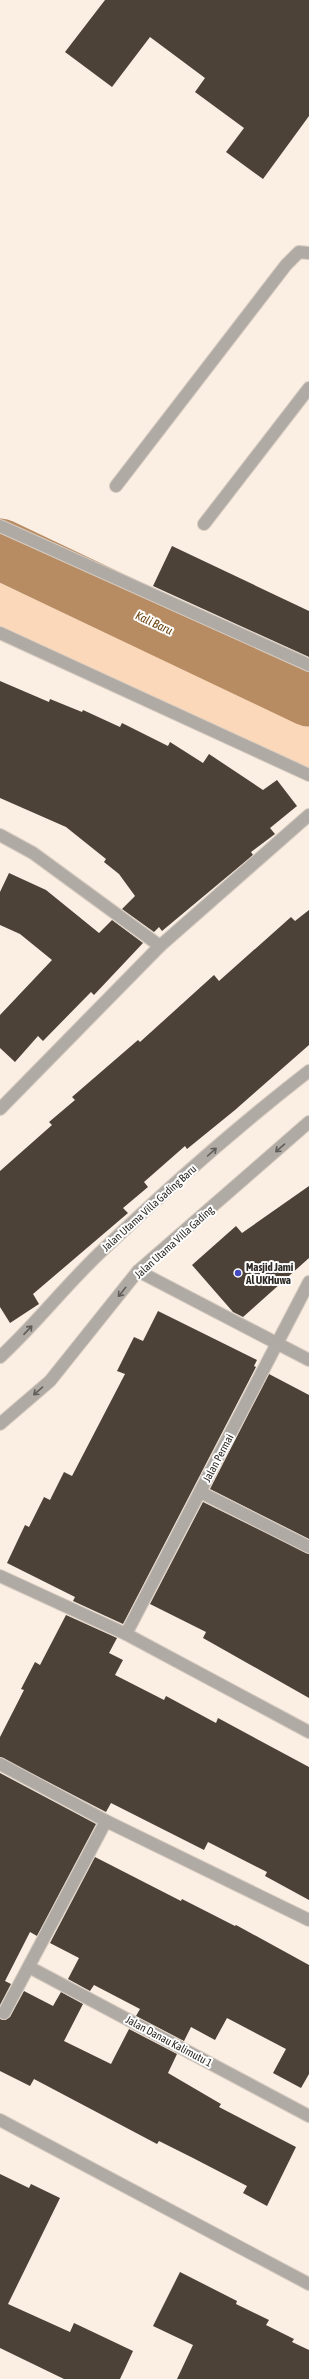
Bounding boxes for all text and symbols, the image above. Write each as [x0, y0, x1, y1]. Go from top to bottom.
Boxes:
water label: Kali Baru [133, 608, 175, 638]
one-way arrow [274, 1143, 285, 1152]
one-way arrow [207, 1147, 217, 1157]
street label: Jalan Utama Villa Gading Baru [99, 1162, 199, 1254]
street label: Jalan Utama Villa Gading [132, 1203, 216, 1281]
place label: Masjid Jami Al UKHuwa [245, 1261, 294, 1286]
marker: Masjid Jami Al UKHuwa [233, 1268, 243, 1278]
one-way arrow [117, 1286, 126, 1297]
one-way arrow [24, 1325, 33, 1335]
one-way arrow [33, 1386, 43, 1396]
street label: Jalan Permai [200, 1432, 236, 1484]
street label: Jalan Danau Kalimutu 1 [124, 2013, 214, 2069]

